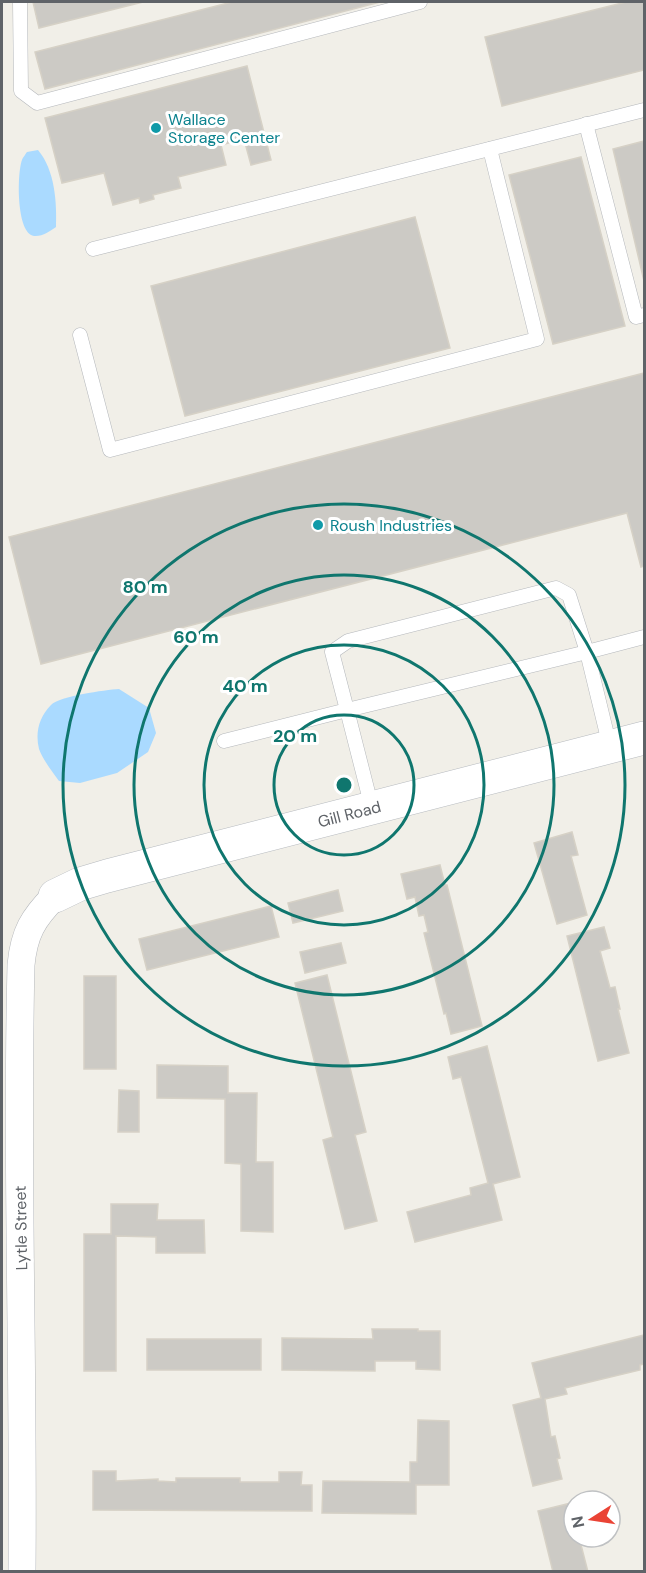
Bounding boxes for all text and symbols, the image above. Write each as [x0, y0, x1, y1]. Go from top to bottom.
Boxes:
place label: Wallace Storage Center [168, 109, 280, 148]
marker: Wallace Storage Center [149, 121, 163, 135]
place label: Roush Industries [330, 515, 452, 536]
marker: Roush Industries [311, 518, 325, 532]
text: 80 m [122, 575, 168, 599]
text: 60 m [173, 625, 219, 649]
text: 40 m [222, 674, 268, 698]
text: 20 m [273, 724, 317, 748]
centre of rings [334, 775, 354, 795]
street label: Gill Road [315, 796, 383, 832]
street label: Lytle Street [10, 1185, 32, 1271]
north arrow [562, 1489, 622, 1549]
text: N [566, 1514, 589, 1530]

